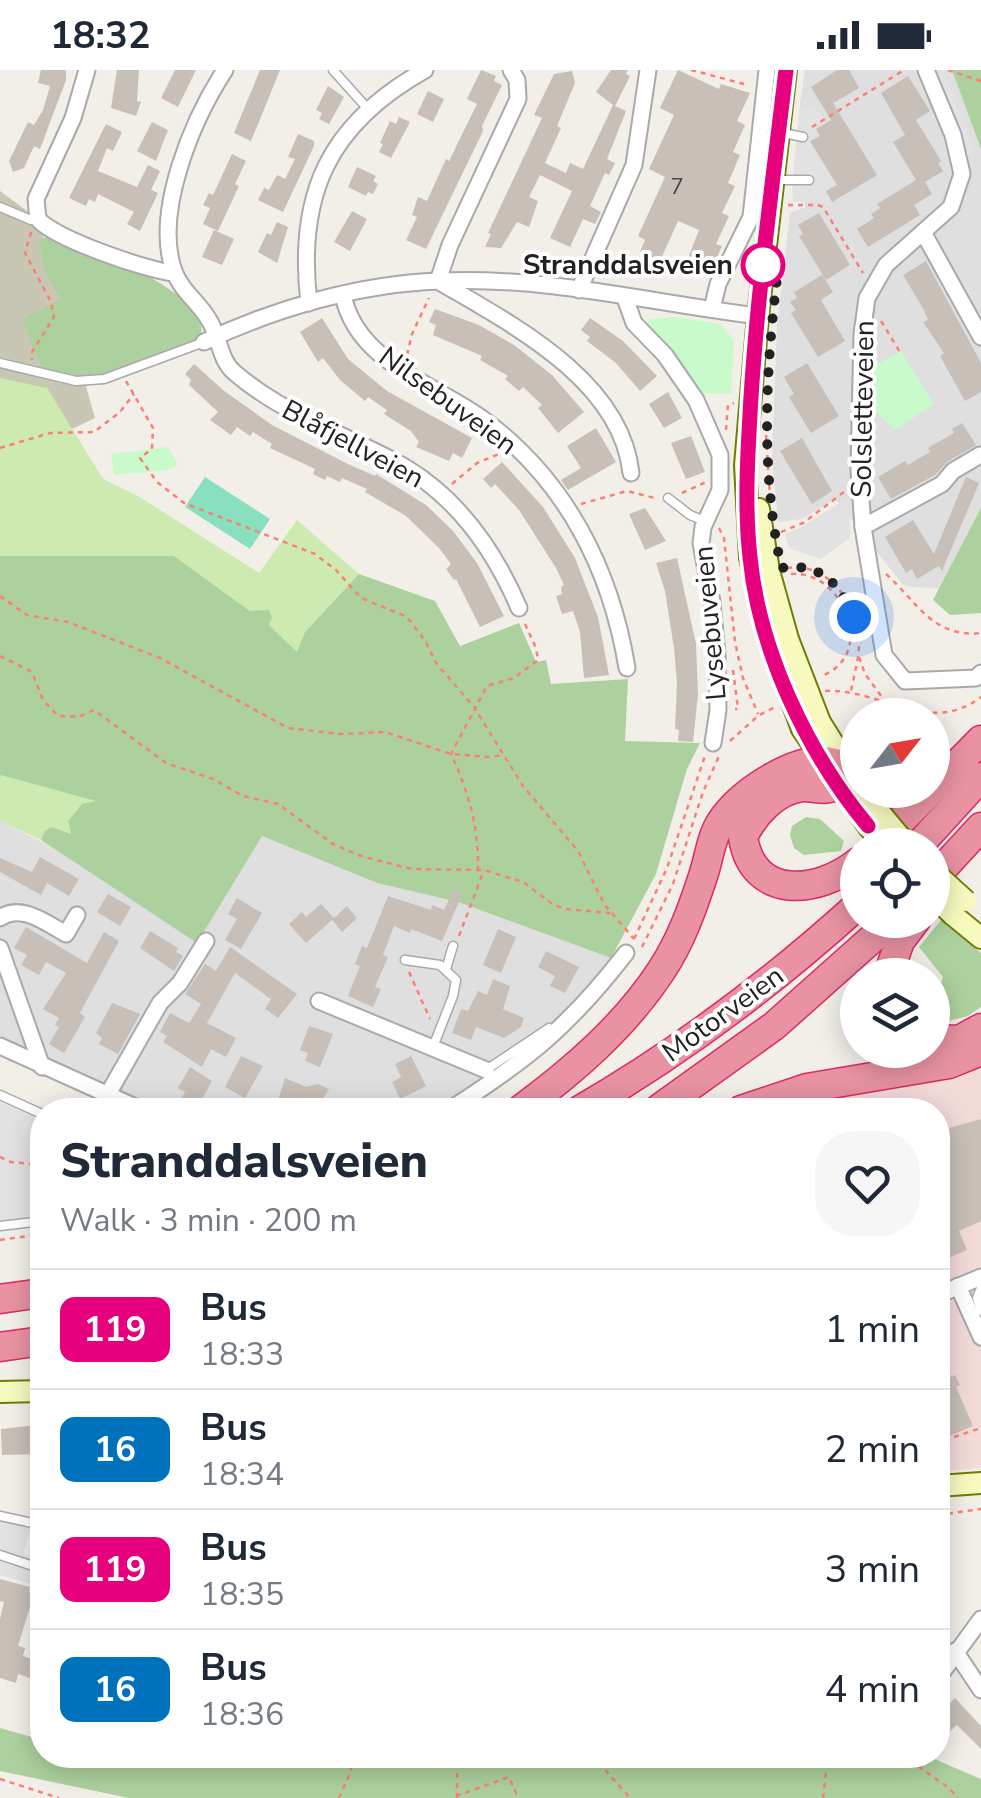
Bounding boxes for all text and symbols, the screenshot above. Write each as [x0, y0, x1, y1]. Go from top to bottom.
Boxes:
text: 18:32 [50, 10, 151, 61]
house number: 7 [670, 172, 684, 202]
marker: Stranddalsveien [742, 244, 784, 286]
place label: Stranddalsveien [523, 246, 733, 284]
street label: Solsletteveien [842, 320, 884, 498]
street label: Nilsebuveien [371, 338, 525, 464]
street label: Blåfjellveien [275, 391, 431, 497]
street label: Lysebuveien [684, 544, 736, 702]
your location [829, 592, 879, 642]
north arrow [840, 698, 950, 808]
map controls [840, 698, 950, 1068]
button: locate [840, 828, 950, 938]
street label: Motorveien [654, 957, 792, 1071]
button: layers [840, 958, 950, 1068]
text: Stranddalsveien [60, 1128, 428, 1194]
button: heart [815, 1131, 920, 1236]
text: Walk · 3 min · 200 m [60, 1199, 357, 1242]
text: Bus [200, 1282, 267, 1333]
text: 1 min [825, 1304, 920, 1355]
text: 119 [83, 1306, 147, 1353]
text: 18:33 [200, 1333, 284, 1376]
text: Bus [200, 1402, 267, 1453]
text: 2 min [825, 1424, 920, 1475]
text: 16 [94, 1426, 136, 1473]
text: 18:34 [200, 1453, 284, 1496]
text: Bus [200, 1522, 267, 1573]
text: 3 min [825, 1544, 920, 1595]
text: 119 [83, 1546, 147, 1593]
text: 18:35 [200, 1573, 284, 1616]
text: Bus [200, 1642, 267, 1693]
text: 4 min [825, 1664, 920, 1715]
text: 16 [94, 1666, 136, 1713]
text: 18:36 [200, 1693, 284, 1736]

